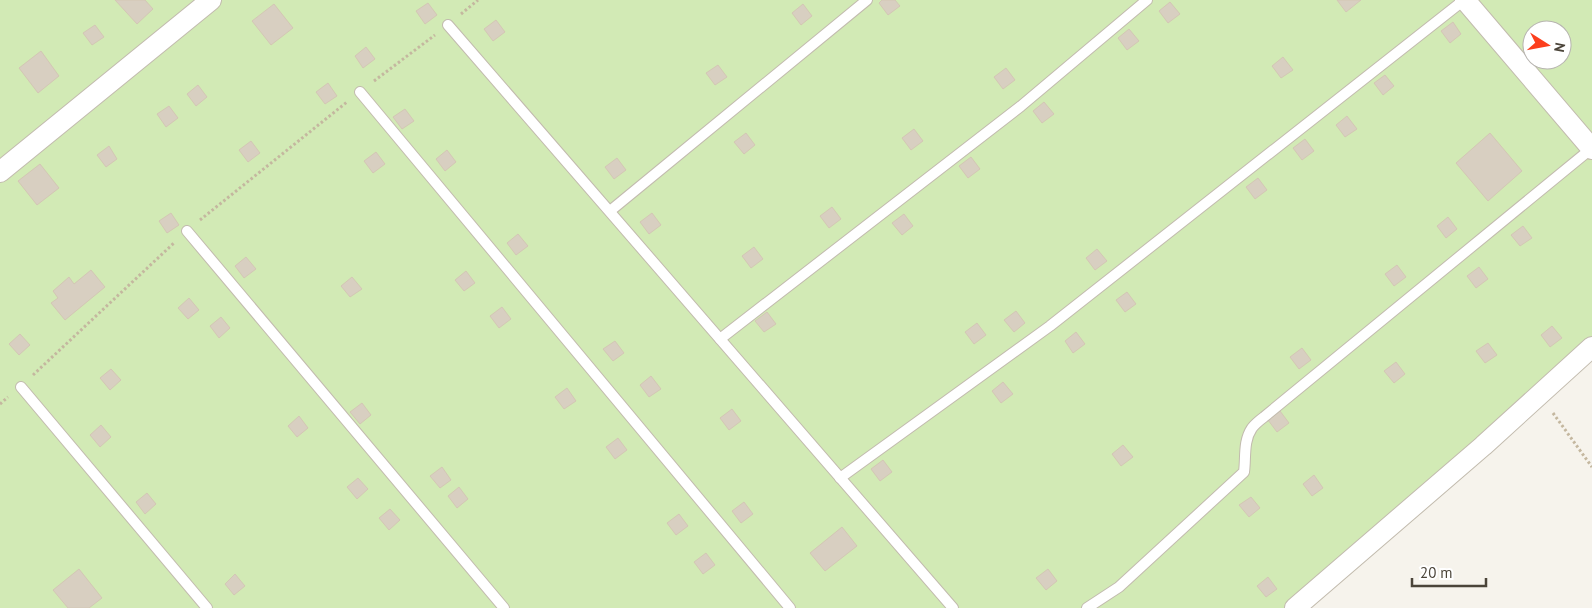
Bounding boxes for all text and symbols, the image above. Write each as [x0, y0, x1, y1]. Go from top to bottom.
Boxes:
north arrow [1522, 20, 1572, 70]
text: N [1550, 41, 1569, 54]
scale bar [1412, 556, 1486, 588]
text: 20 m [1420, 563, 1453, 582]

